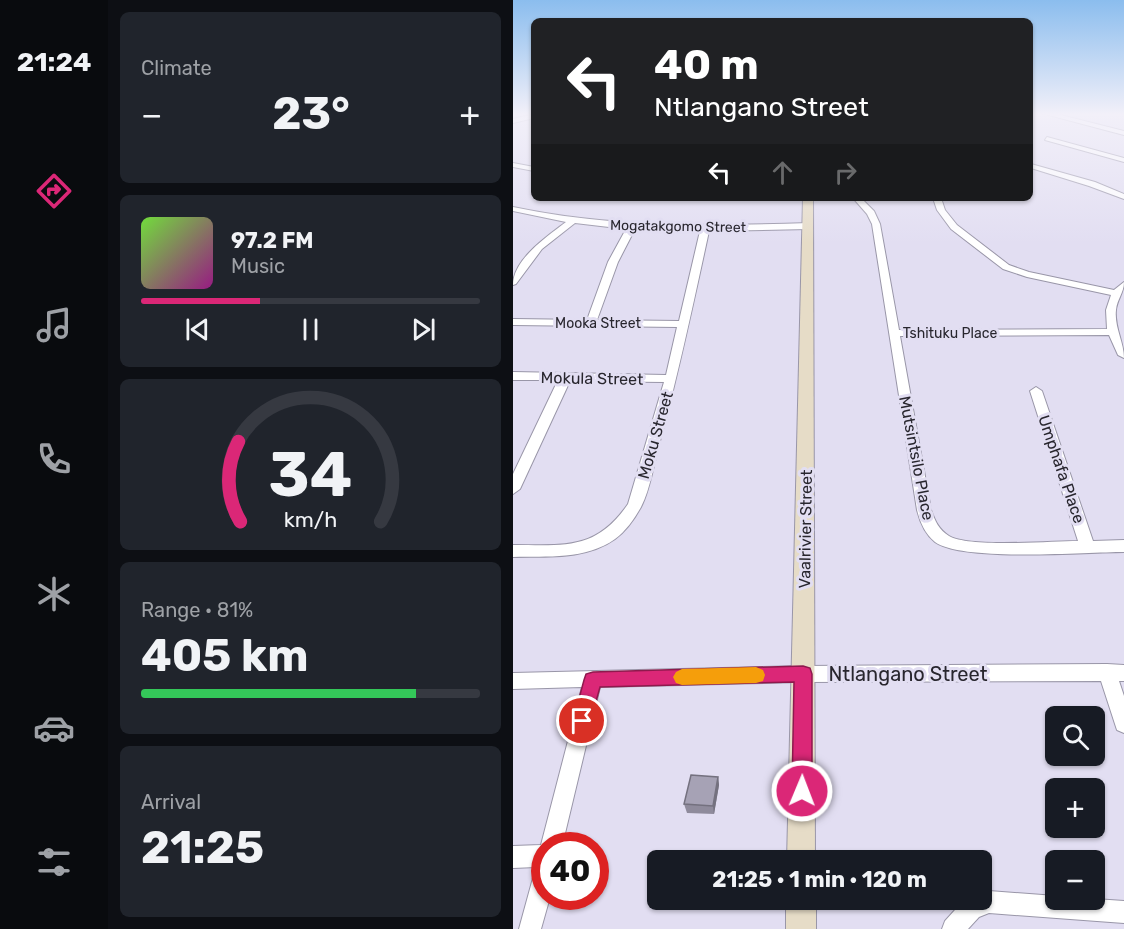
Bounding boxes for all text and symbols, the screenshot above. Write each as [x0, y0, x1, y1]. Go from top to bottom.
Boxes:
text: 40 m [654, 40, 759, 90]
icon: left [555, 42, 633, 120]
text: 21:24 [17, 46, 91, 78]
text: Climate [141, 56, 212, 80]
text: 23° [272, 87, 350, 140]
text: Ntlangano Street [654, 91, 869, 123]
text: − [141, 95, 162, 134]
text: + [459, 95, 480, 134]
icon: left [703, 156, 736, 189]
icon: ahead [766, 156, 799, 189]
icon: right [829, 156, 862, 189]
icon: directions [33, 170, 75, 212]
street label: Mogatakgomo Street [610, 217, 747, 236]
text: 97.2 FM [231, 227, 314, 254]
text: Music [231, 254, 285, 278]
icon: music [33, 304, 75, 346]
icon: previous [181, 313, 214, 346]
icon: pause [294, 313, 327, 346]
icon: next [407, 313, 440, 346]
street label: Mooka Street [555, 315, 641, 332]
street label: Tshituku Place [903, 325, 997, 342]
street label: Mokula Street [540, 368, 643, 389]
street label: Moku Street [634, 389, 677, 481]
street label: Mutsintsilo Place [895, 394, 938, 522]
street label: Umphafa Place [1034, 413, 1089, 526]
icon: phone [33, 438, 75, 480]
text: 34 [269, 438, 352, 512]
street label: Vaalrivier Street [795, 470, 816, 589]
text: km/h [284, 507, 337, 532]
icon: climate [33, 573, 75, 615]
text: Range · 81% [141, 598, 253, 622]
text: 405 km [141, 629, 309, 682]
street label: Ntlangano Street [828, 662, 988, 686]
pin [556, 695, 607, 746]
icon: arrive [565, 704, 598, 737]
map controls [1045, 706, 1105, 910]
button: search [1045, 706, 1105, 766]
icon: car [33, 707, 75, 749]
position arrow [770, 759, 834, 823]
button: + [1045, 778, 1105, 838]
text: Arrival [141, 790, 201, 814]
text: 21:25 [141, 821, 264, 874]
speed limit sign: 40 [531, 832, 609, 910]
icon: filters [33, 841, 75, 883]
button: − [1045, 850, 1105, 910]
text: 21:25 · 1 min · 120 m [712, 866, 927, 893]

